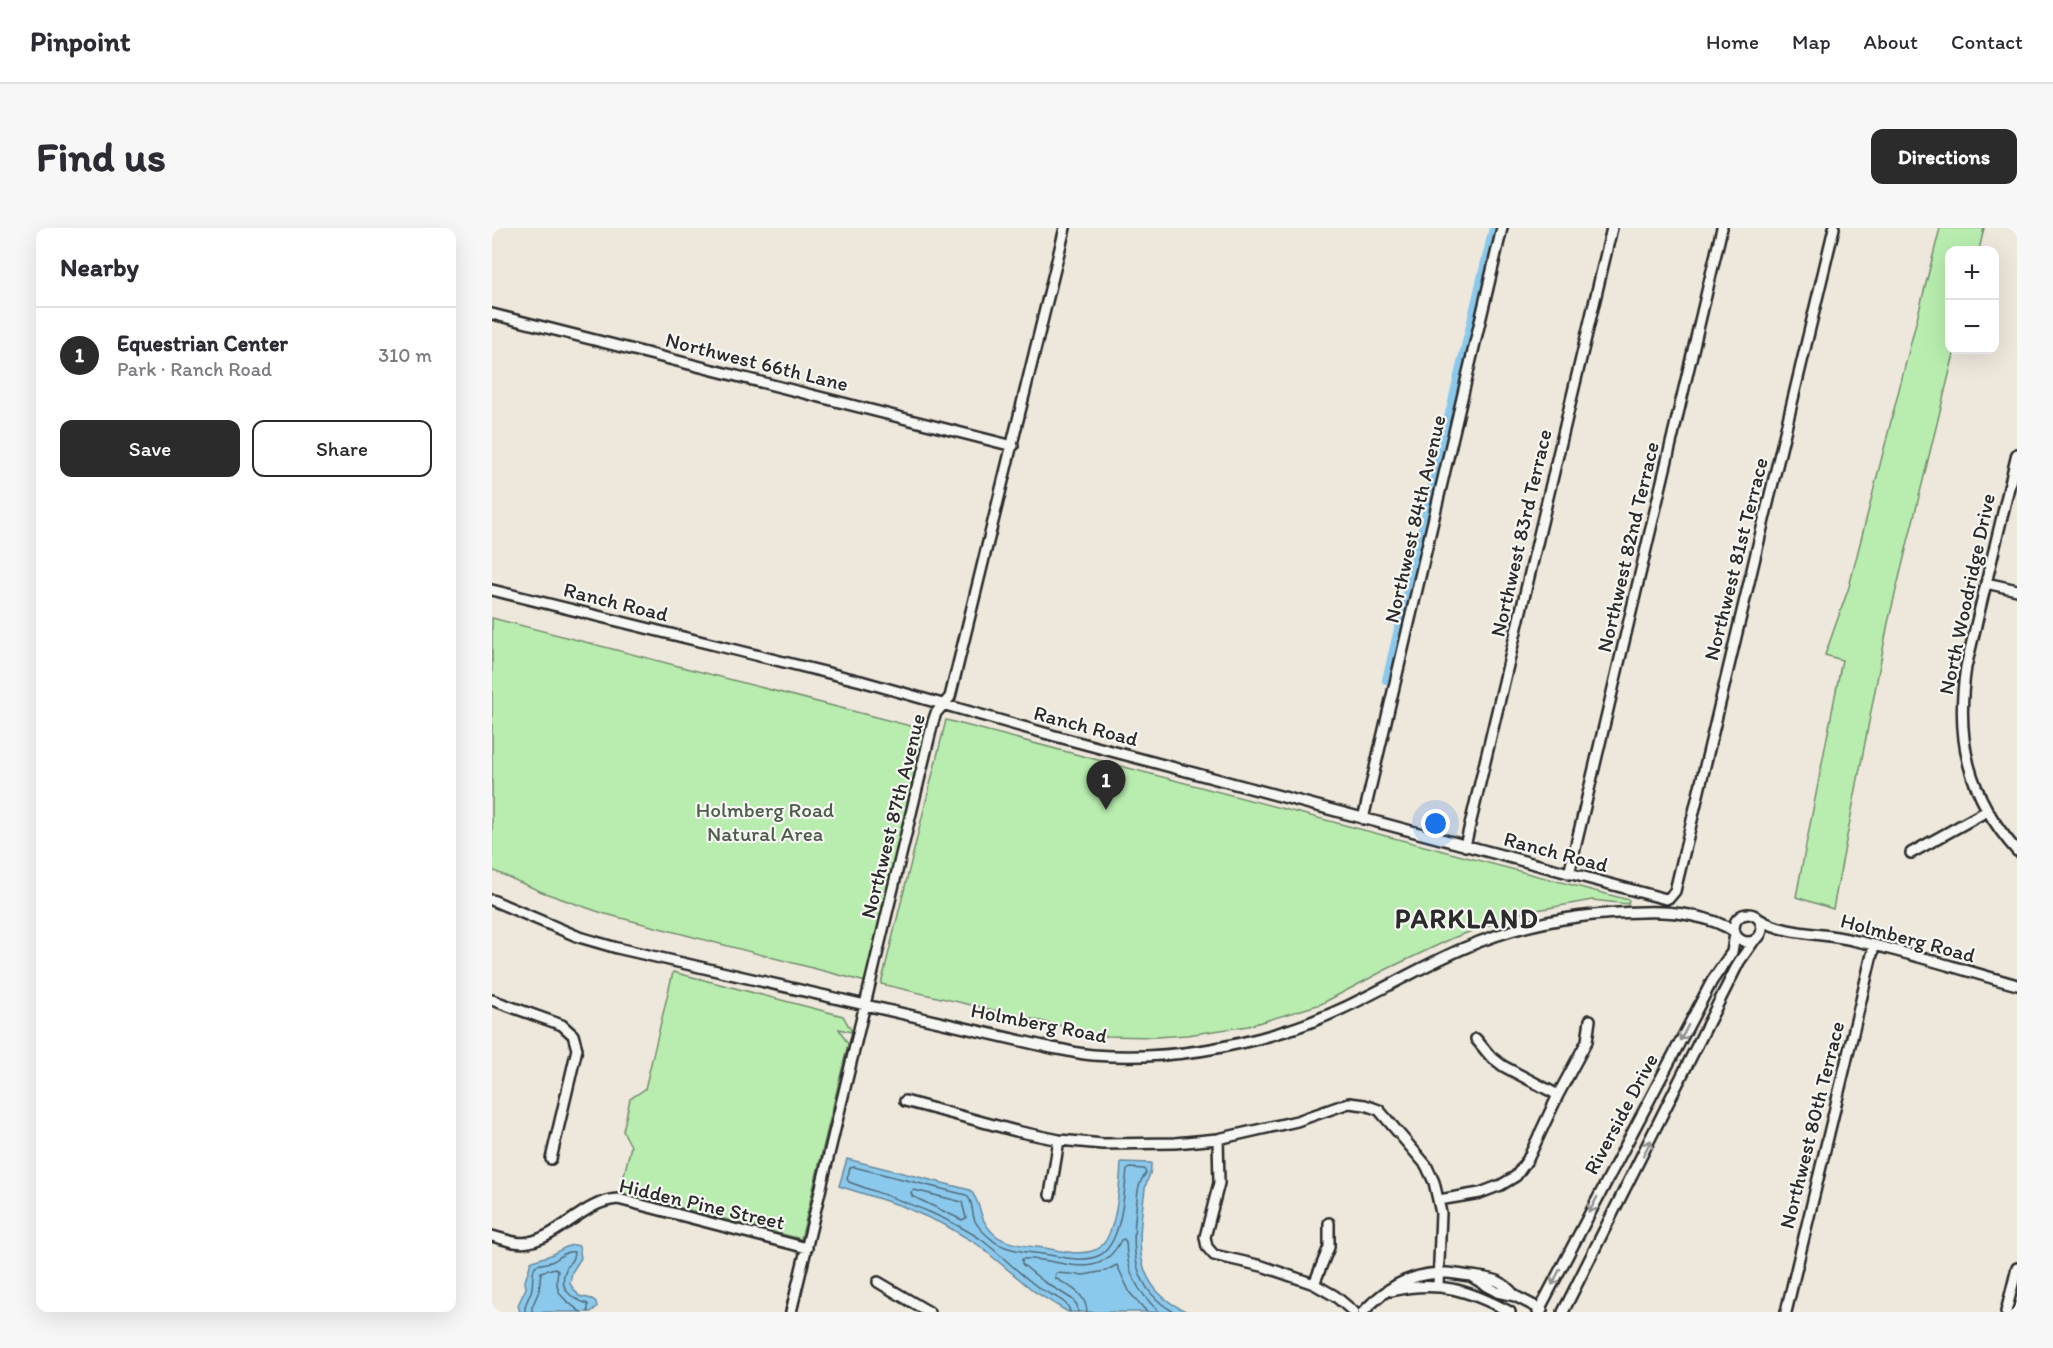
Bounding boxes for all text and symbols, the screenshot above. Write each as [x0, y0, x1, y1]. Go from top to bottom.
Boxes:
text: Pinpoint [30, 24, 131, 58]
text: Home [1706, 29, 1759, 54]
text: Map [1792, 29, 1831, 54]
text: About [1864, 29, 1918, 54]
text: Contact [1951, 29, 2023, 54]
button: Directions [1871, 129, 2017, 184]
text: Find us [36, 131, 166, 182]
map controls [1945, 246, 1999, 354]
button: + [1945, 246, 1999, 300]
text: Nearby [60, 251, 139, 283]
button: − [1945, 300, 1999, 354]
street label: Northwest 66th Lane [663, 327, 851, 396]
text: Equestrian Center [117, 330, 288, 357]
text: 1 [75, 343, 84, 367]
text: 310 m [378, 343, 432, 367]
text: Park · Ranch Road [117, 357, 272, 381]
street label: Northwest 84th Avenue [1378, 412, 1451, 625]
button: Save [60, 420, 240, 477]
button: Share [252, 420, 432, 477]
street label: Northwest 83rd Terrace [1484, 427, 1557, 639]
street label: Northwest 82nd Terrace [1591, 439, 1664, 655]
street label: Northwest 81st Terrace [1698, 455, 1773, 663]
street label: North Woodridge Drive [1933, 491, 2000, 697]
street label: Ranch Road [561, 576, 672, 627]
street label: Ranch Road [1031, 700, 1141, 752]
street label: Northwest 87th Avenue [855, 711, 930, 921]
pin: 1 [1086, 760, 1126, 810]
park label: Holmberg Road Natural Area [696, 797, 835, 846]
your location [1421, 809, 1450, 838]
street label: Ranch Road [1501, 826, 1611, 878]
district label: PARKLAND [1395, 902, 1539, 935]
street label: Holmberg Road [1838, 908, 1979, 968]
street label: Holmberg Road [969, 997, 1110, 1048]
street label: Northwest 80th Terrace [1774, 1019, 1849, 1231]
one-way arrow [1678, 1024, 1690, 1041]
street label: Riverside Drive [1578, 1049, 1663, 1179]
one-way arrow [1641, 1139, 1653, 1157]
street label: Hidden Pine Street [617, 1172, 787, 1235]
one-way arrow [1587, 1196, 1598, 1214]
one-way arrow [1550, 1267, 1561, 1285]

